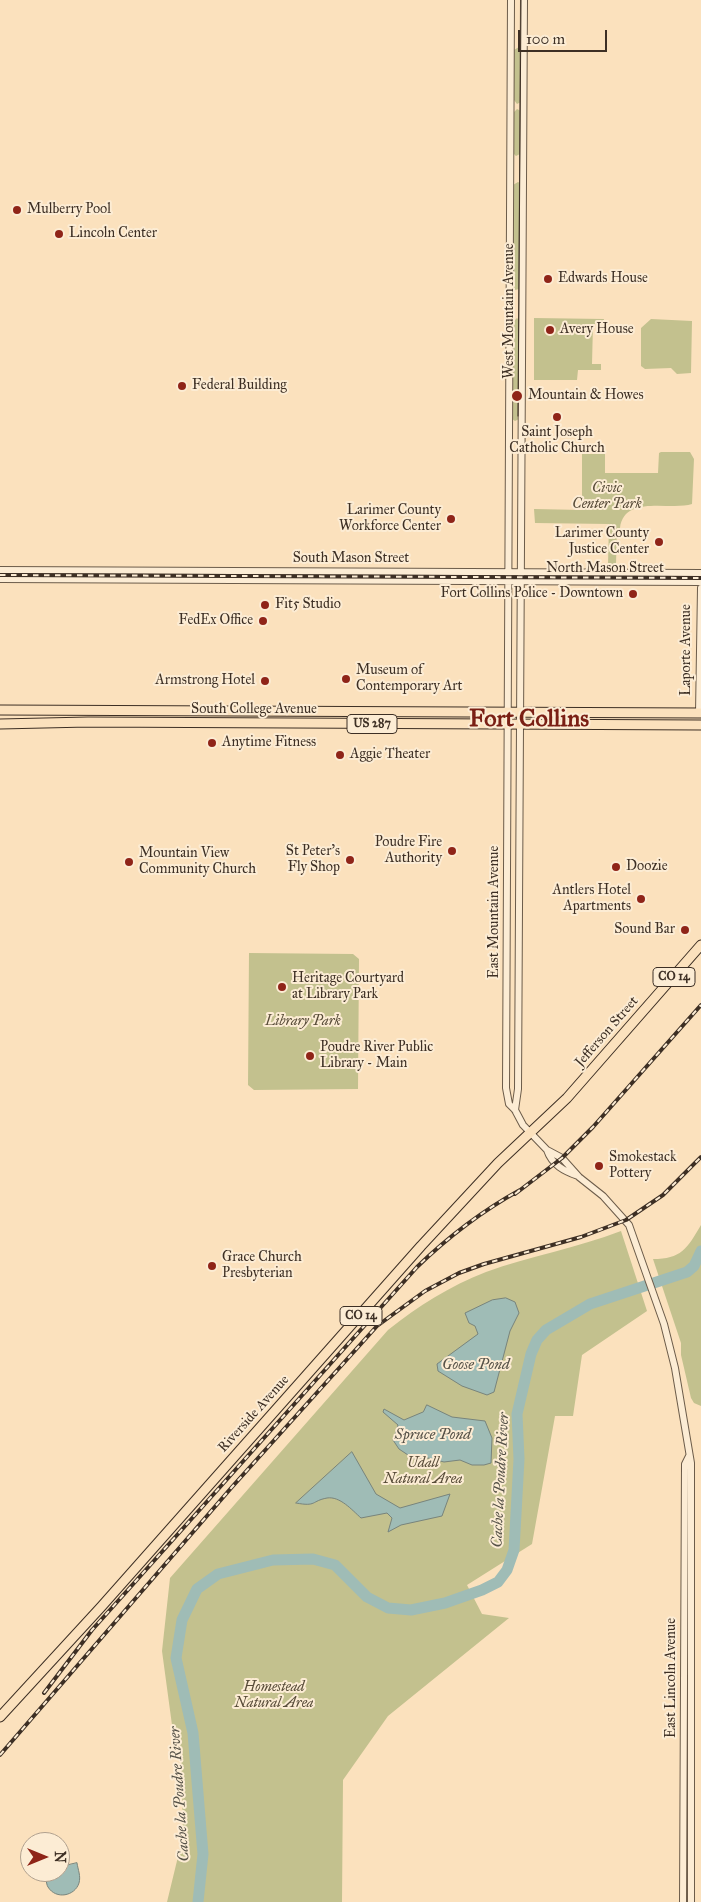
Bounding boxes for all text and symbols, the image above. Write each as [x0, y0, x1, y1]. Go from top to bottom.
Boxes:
scale bar [521, 20, 610, 52]
text: 100 m [526, 30, 565, 48]
place label: Mulberry Pool [27, 202, 111, 218]
marker: Mulberry Pool [11, 204, 23, 216]
place label: Lincoln Center [69, 226, 157, 242]
marker: Lincoln Center [53, 228, 65, 240]
street label: West Mountain Avenue [502, 243, 518, 379]
place label: Edwards House [558, 271, 648, 287]
marker: Edwards House [542, 273, 554, 285]
place label: Avery House [560, 322, 634, 338]
marker: Avery House [544, 324, 556, 336]
place label: Federal Building [192, 378, 287, 394]
marker: Federal Building [176, 380, 188, 392]
place label: Mountain & Howes [528, 388, 644, 404]
marker: Mountain & Howes [510, 389, 524, 403]
marker: Saint Joseph Catholic Church [551, 411, 563, 423]
place label: Saint Joseph Catholic Church [509, 425, 605, 458]
park label: Civic Center Park [572, 481, 642, 514]
place label: Larimer County Workforce Center [339, 503, 441, 536]
marker: Larimer County Workforce Center [445, 513, 457, 525]
place label: Larimer County Justice Center [555, 526, 649, 558]
marker: Larimer County Justice Center [653, 536, 665, 548]
street label: South Mason Street [293, 551, 409, 567]
street label: North Mason Street [546, 561, 664, 577]
place label: Fort Collins Police - Downtown [441, 586, 623, 602]
marker: Fort Collins Police - Downtown [627, 588, 639, 600]
place label: Fit5 Studio [275, 597, 341, 613]
marker: Fit5 Studio [259, 599, 271, 611]
street label: Laporte Avenue [679, 604, 695, 696]
place label: FedEx Office [179, 613, 253, 629]
marker: FedEx Office [257, 615, 269, 627]
place label: Museum of Contemporary Art [356, 663, 463, 696]
place label: Armstrong Hotel [155, 673, 255, 689]
marker: Museum of Contemporary Art [340, 673, 352, 685]
marker: Armstrong Hotel [259, 675, 271, 687]
street label: South College Avenue [191, 702, 317, 718]
district label: Fort Collins [469, 706, 589, 734]
road number: US 287 [347, 714, 397, 734]
place label: Anytime Fitness [222, 735, 316, 751]
marker: Anytime Fitness [206, 737, 218, 749]
place label: Aggie Theater [350, 747, 430, 763]
marker: Aggie Theater [334, 749, 346, 761]
place label: Poudre Fire Authority [375, 835, 442, 868]
place label: St Peter's Fly Shop [286, 844, 340, 876]
marker: Poudre Fire Authority [446, 845, 458, 857]
place label: Mountain View Community Church [139, 846, 256, 879]
street label: East Mountain Avenue [487, 846, 503, 978]
marker: St Peter's Fly Shop [344, 854, 356, 866]
marker: Mountain View Community Church [123, 856, 135, 868]
place label: Doozie [626, 859, 667, 875]
marker: Doozie [610, 861, 622, 873]
place label: Antlers Hotel Apartments [552, 883, 631, 916]
marker: Antlers Hotel Apartments [635, 893, 647, 905]
place label: Sound Bar [614, 922, 675, 938]
marker: Sound Bar [679, 924, 691, 936]
road number: CO 14 [653, 968, 695, 986]
place label: Heritage Courtyard at Library Park [292, 971, 404, 1004]
marker: Heritage Courtyard at Library Park [276, 981, 288, 993]
street label: Jefferson Street [572, 993, 642, 1071]
park label: Library Park [265, 1014, 341, 1030]
place label: Poudre River Public Library - Main [320, 1040, 433, 1072]
marker: Poudre River Public Library - Main [304, 1050, 316, 1062]
place label: Smokestack Pottery [609, 1150, 676, 1182]
marker: Smokestack Pottery [593, 1160, 605, 1172]
place label: Grace Church Presbyterian [222, 1250, 302, 1282]
marker: Grace Church Presbyterian [206, 1260, 218, 1272]
road number: CO 14 [340, 1306, 382, 1325]
water label: Goose Pond [442, 1356, 510, 1374]
street label: Riverside Avenue [215, 1372, 293, 1456]
water label: Cache la Poudre River [488, 1412, 514, 1548]
water label: Spruce Pond [395, 1426, 471, 1444]
park label: Udall Natural Area [384, 1456, 462, 1488]
street label: East Lincoln Avenue [664, 1618, 680, 1738]
park label: Homestead Natural Area [235, 1680, 313, 1712]
water label: Cache la Poudre River [166, 1726, 194, 1862]
north arrow [20, 1832, 70, 1882]
text: N [51, 1851, 68, 1863]

